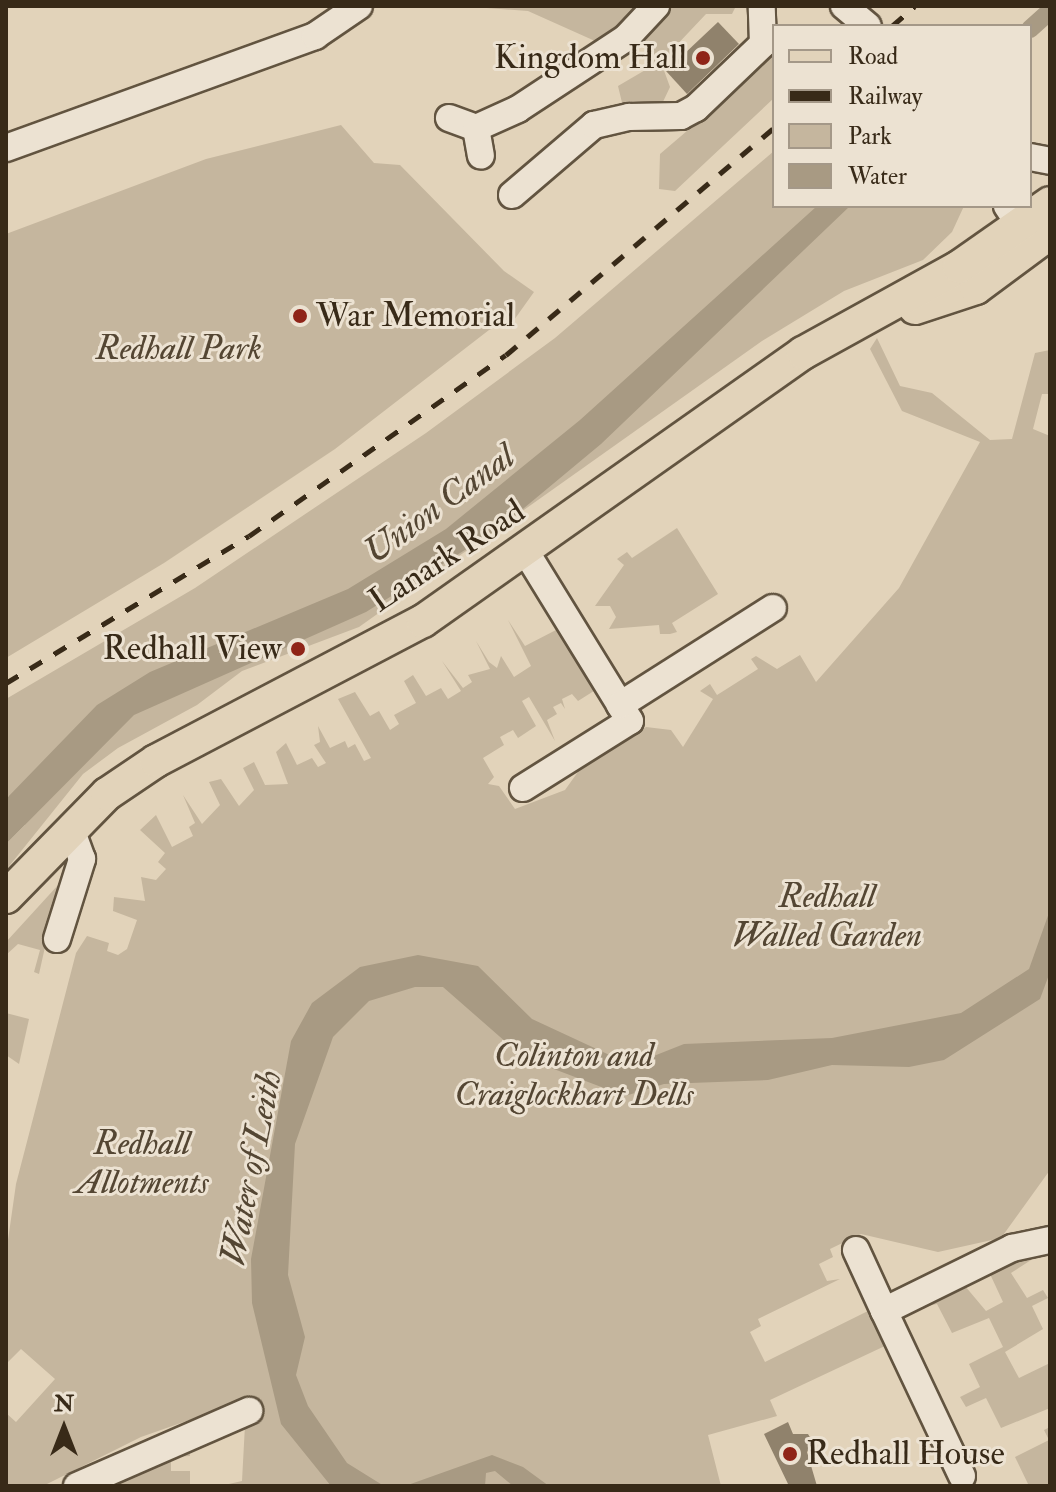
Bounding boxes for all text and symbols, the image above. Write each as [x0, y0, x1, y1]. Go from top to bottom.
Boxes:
legend [772, 24, 1032, 208]
place label: Kingdom Hall [494, 38, 687, 78]
text: Road [848, 41, 898, 72]
marker: Kingdom Hall [694, 49, 712, 67]
text: Railway [848, 81, 922, 112]
text: Park [848, 121, 892, 152]
text: Water [848, 161, 907, 192]
place label: War Memorial [316, 296, 515, 336]
marker: War Memorial [291, 307, 309, 325]
park label: Redhall Park [96, 329, 262, 369]
water label: Union Canal [355, 435, 523, 573]
street label: Lanark Road [362, 491, 532, 621]
place label: Redhall View [103, 629, 282, 669]
marker: Redhall View [289, 640, 307, 658]
park label: Redhall Walled Garden [732, 876, 922, 956]
park label: Colinton and Craiglockhart Dells [454, 1035, 694, 1114]
water label: Water of Leith [211, 1067, 291, 1269]
park label: Redhall Allotments [75, 1123, 209, 1202]
north arrow [24, 1388, 104, 1468]
text: N [54, 1390, 74, 1418]
place label: Redhall House [806, 1434, 1005, 1474]
marker: Redhall House [781, 1445, 799, 1463]

